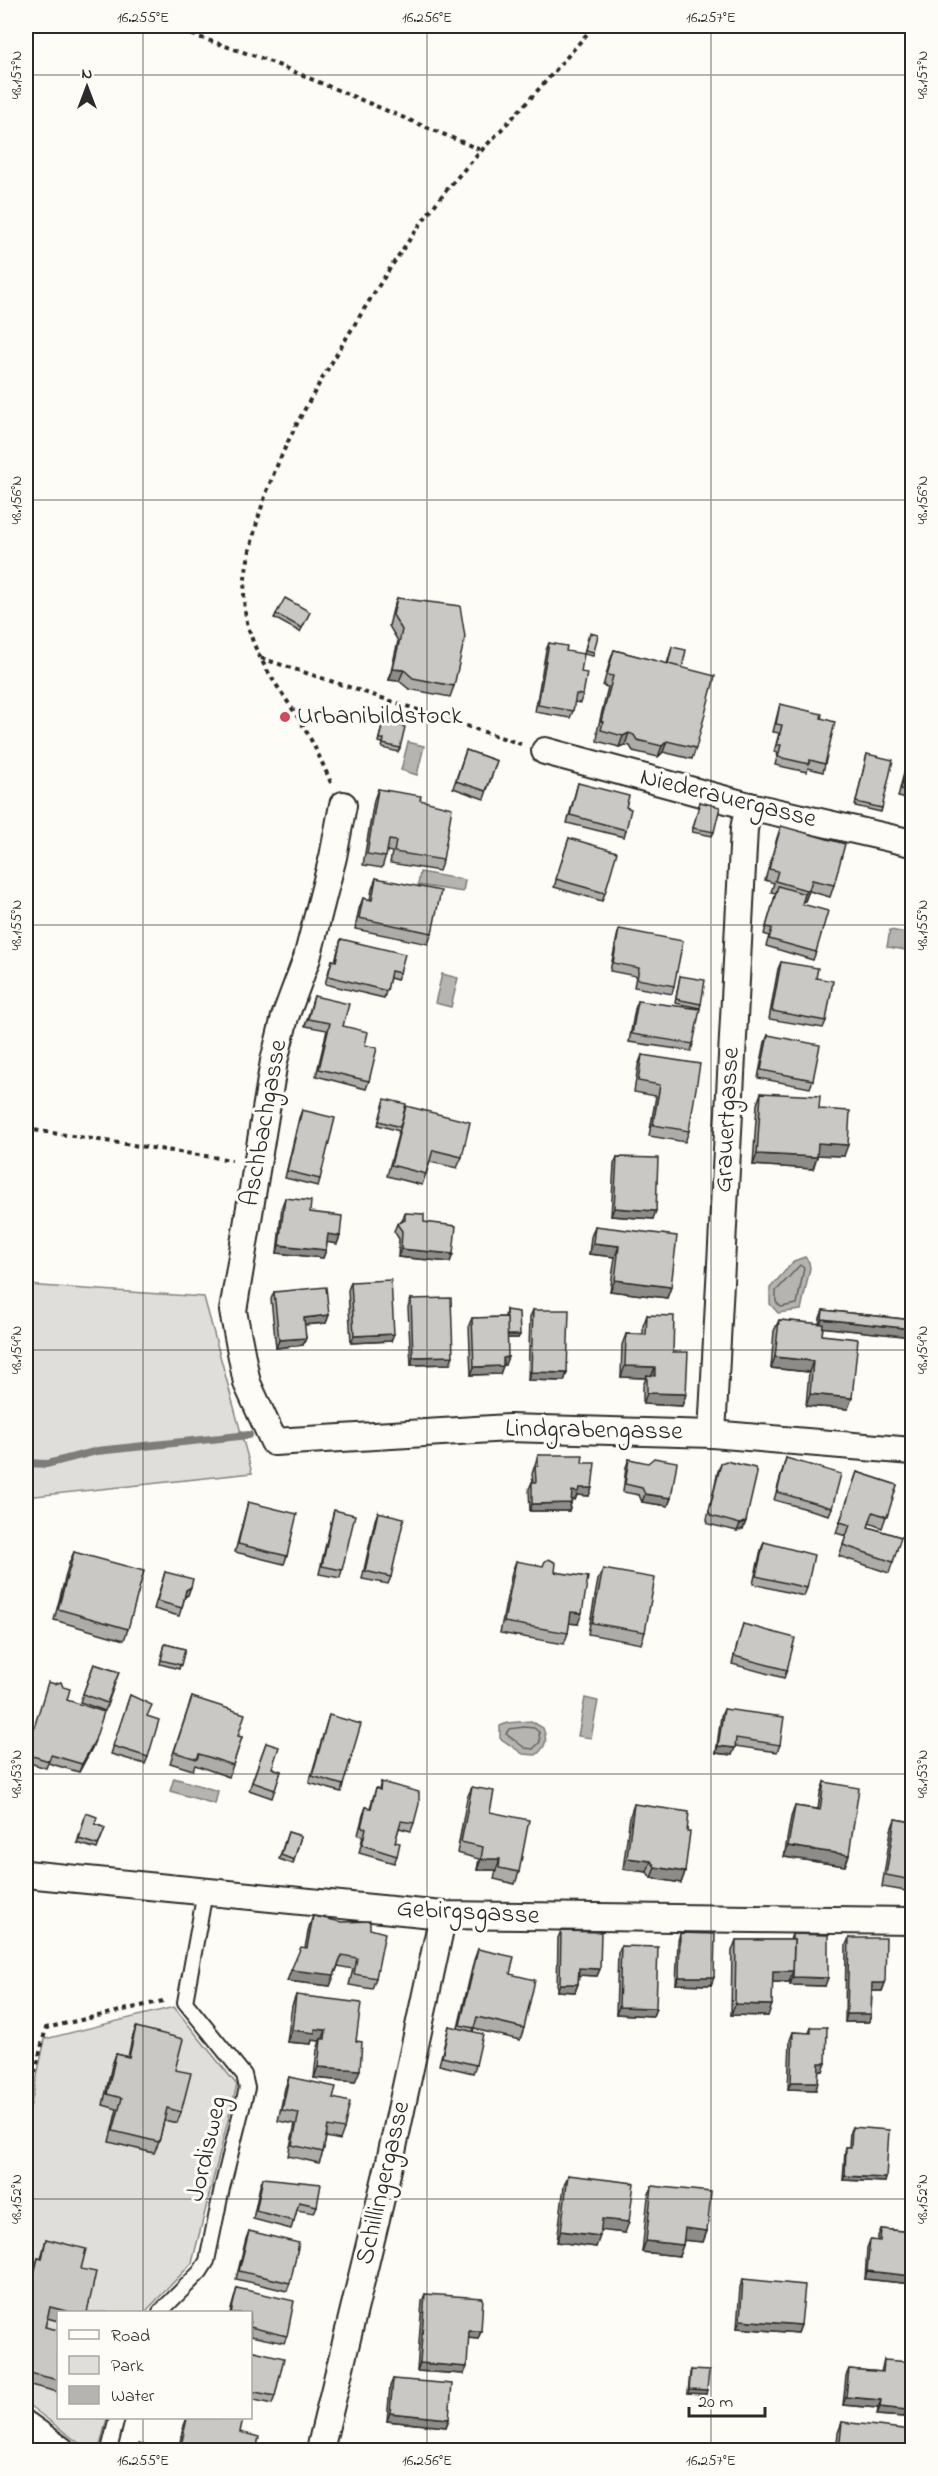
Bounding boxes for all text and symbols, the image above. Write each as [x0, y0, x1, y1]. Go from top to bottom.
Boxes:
text: 16.255°E [117, 7, 169, 29]
text: 16.256°E [402, 7, 452, 29]
text: 16.257°E [686, 7, 736, 29]
text: 48.157°N [6, 51, 28, 99]
text: 48.157°N [912, 51, 934, 99]
north arrow [57, 57, 117, 117]
text: N [82, 62, 93, 86]
text: 48.156°N [6, 476, 28, 524]
text: 48.156°N [912, 476, 934, 524]
place label: Urbanibildstock [297, 698, 463, 736]
marker: Urbanibildstock [278, 710, 292, 724]
street label: Niederauergasse [636, 759, 821, 839]
text: 48.155°N [6, 900, 28, 950]
text: 48.155°N [912, 900, 934, 950]
street label: Aschbachgasse [232, 1036, 298, 1209]
street label: Grauertgasse [705, 1046, 751, 1194]
text: 48.154°N [6, 1326, 28, 1374]
text: 48.154°N [912, 1326, 934, 1374]
street label: Lindgrabengasse [505, 1410, 683, 1452]
text: 48.153°N [6, 1750, 28, 1798]
text: 48.153°N [912, 1750, 934, 1798]
street label: Gebirgsgasse [395, 1890, 541, 1936]
street label: Jordisweg [177, 2092, 239, 2206]
street label: Schillingergasse [347, 2097, 421, 2269]
text: 48.152°N [6, 2174, 28, 2224]
text: 48.152°N [912, 2174, 934, 2224]
legend [57, 2311, 252, 2419]
text: Road [111, 2324, 150, 2350]
text: Park [111, 2354, 144, 2380]
scale bar [689, 2380, 766, 2418]
text: Water [111, 2384, 155, 2410]
text: 20 m [698, 2390, 733, 2416]
text: 16.255°E [117, 2450, 169, 2472]
text: 16.256°E [402, 2450, 452, 2472]
text: 16.257°E [686, 2450, 736, 2472]

